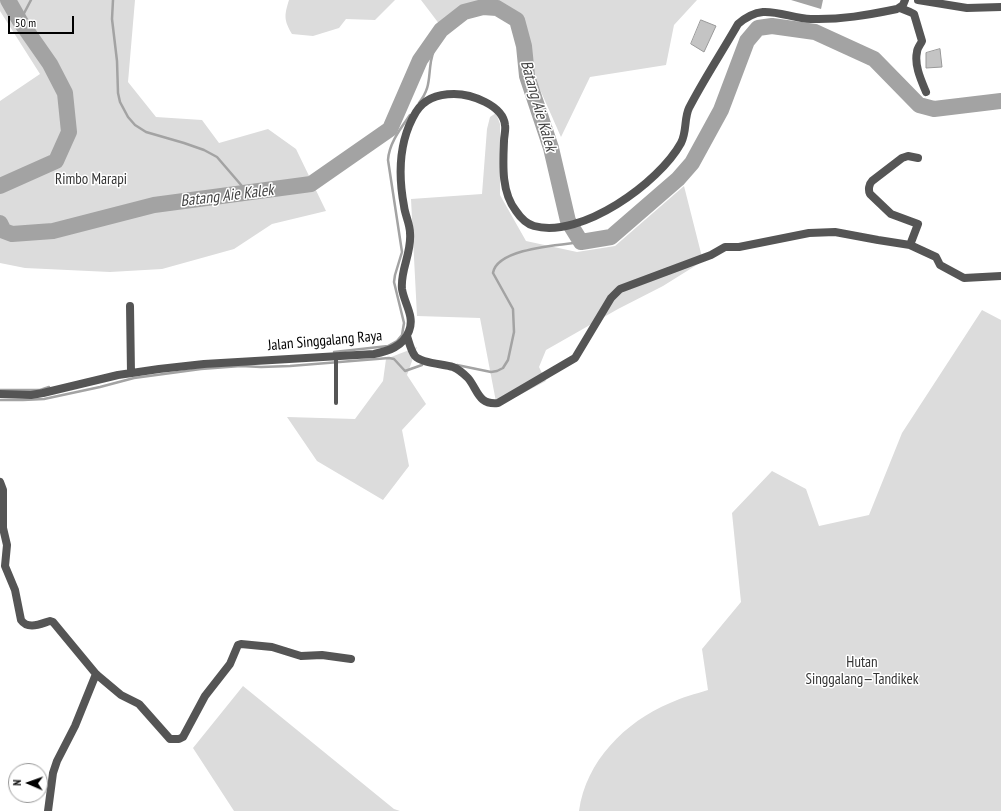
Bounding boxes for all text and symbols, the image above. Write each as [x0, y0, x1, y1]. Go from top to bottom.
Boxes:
scale bar [10, 8, 76, 34]
text: 50 m [15, 15, 36, 30]
water label: Batang Aie Kalek [516, 58, 560, 154]
park label: Rimbo Marapi [55, 171, 127, 189]
water label: Batang Aie Kalek [179, 181, 275, 211]
street label: Jalan Singgalang Raya [267, 327, 383, 355]
park label: Hutan Singgalang—Tandikek [806, 654, 918, 689]
north arrow [8, 763, 48, 803]
text: N [10, 779, 24, 786]

